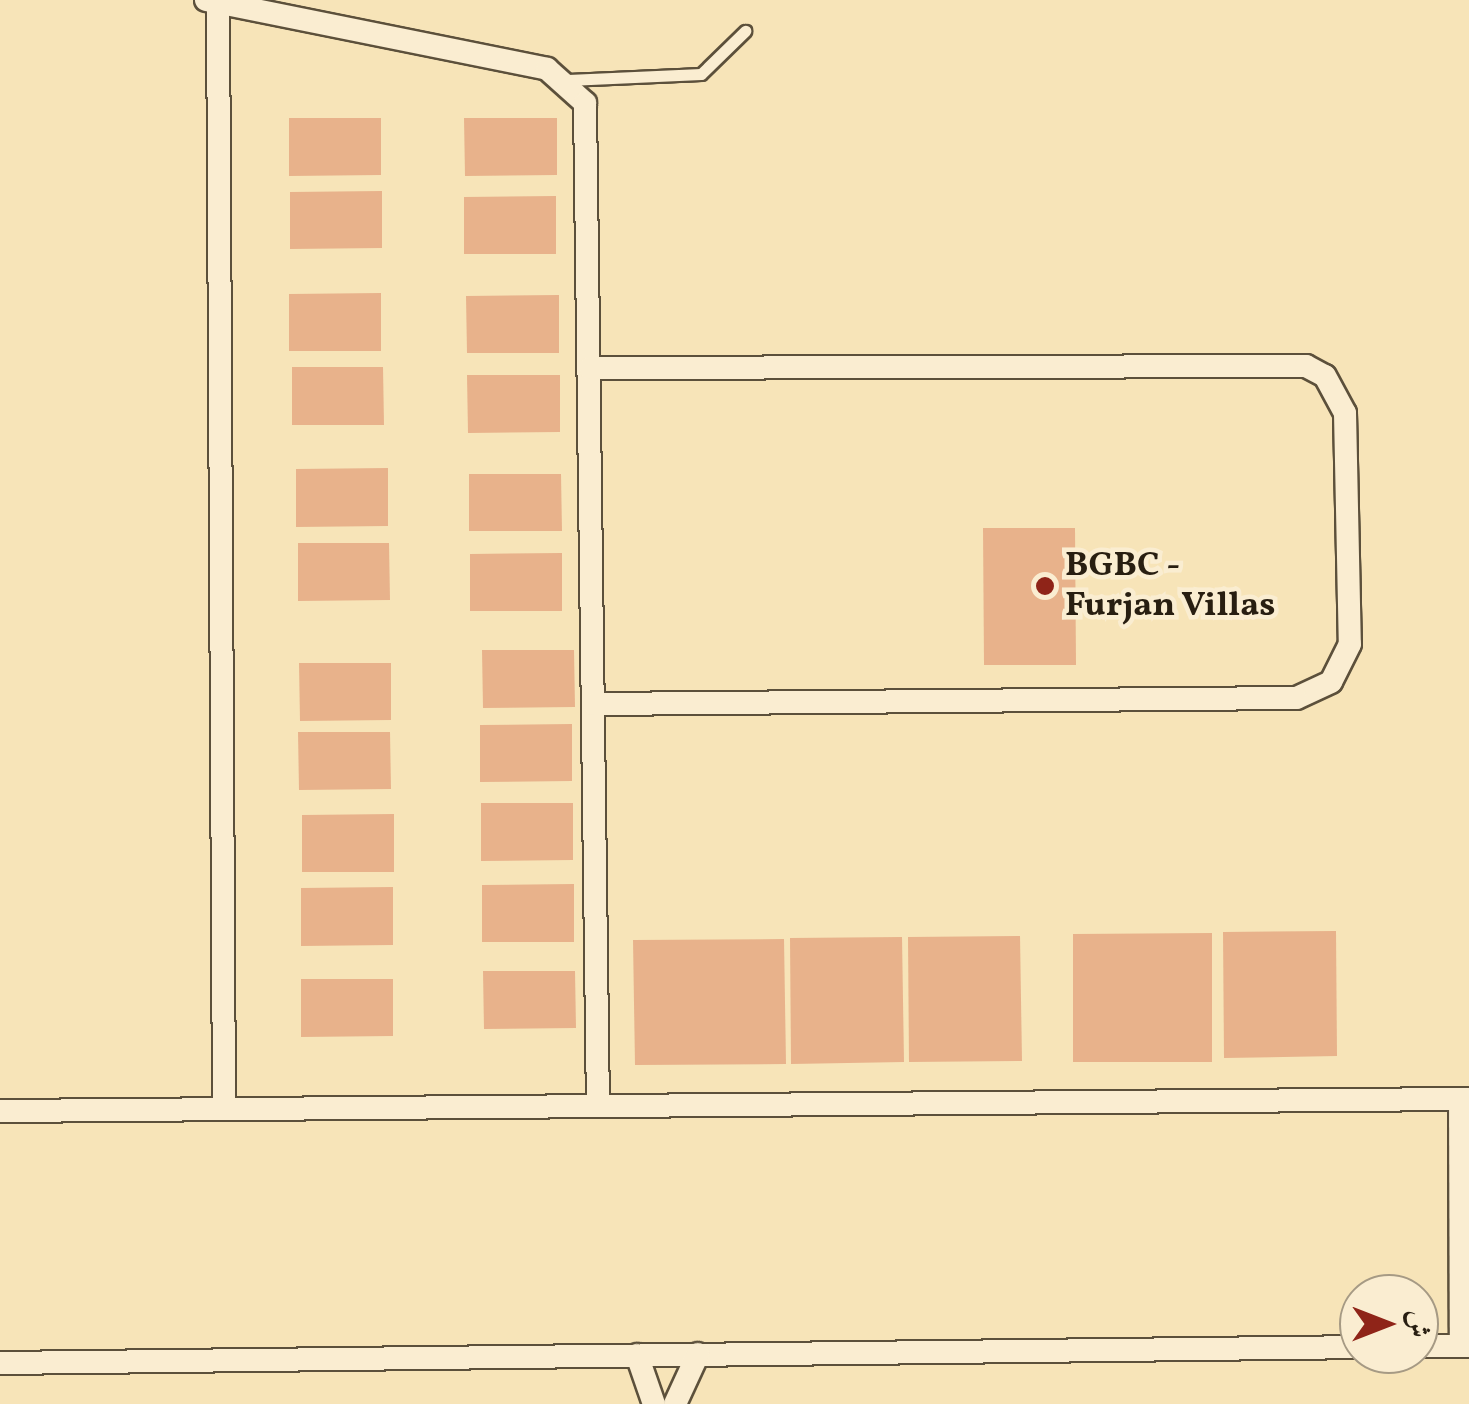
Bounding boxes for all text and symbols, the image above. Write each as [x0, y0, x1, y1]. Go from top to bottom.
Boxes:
place label: BGBC - Furjan Villas [1065, 545, 1277, 627]
marker: BGBC - Furjan Villas [1034, 575, 1056, 597]
north arrow [1339, 1274, 1439, 1374]
text: ش [1398, 1310, 1437, 1338]

